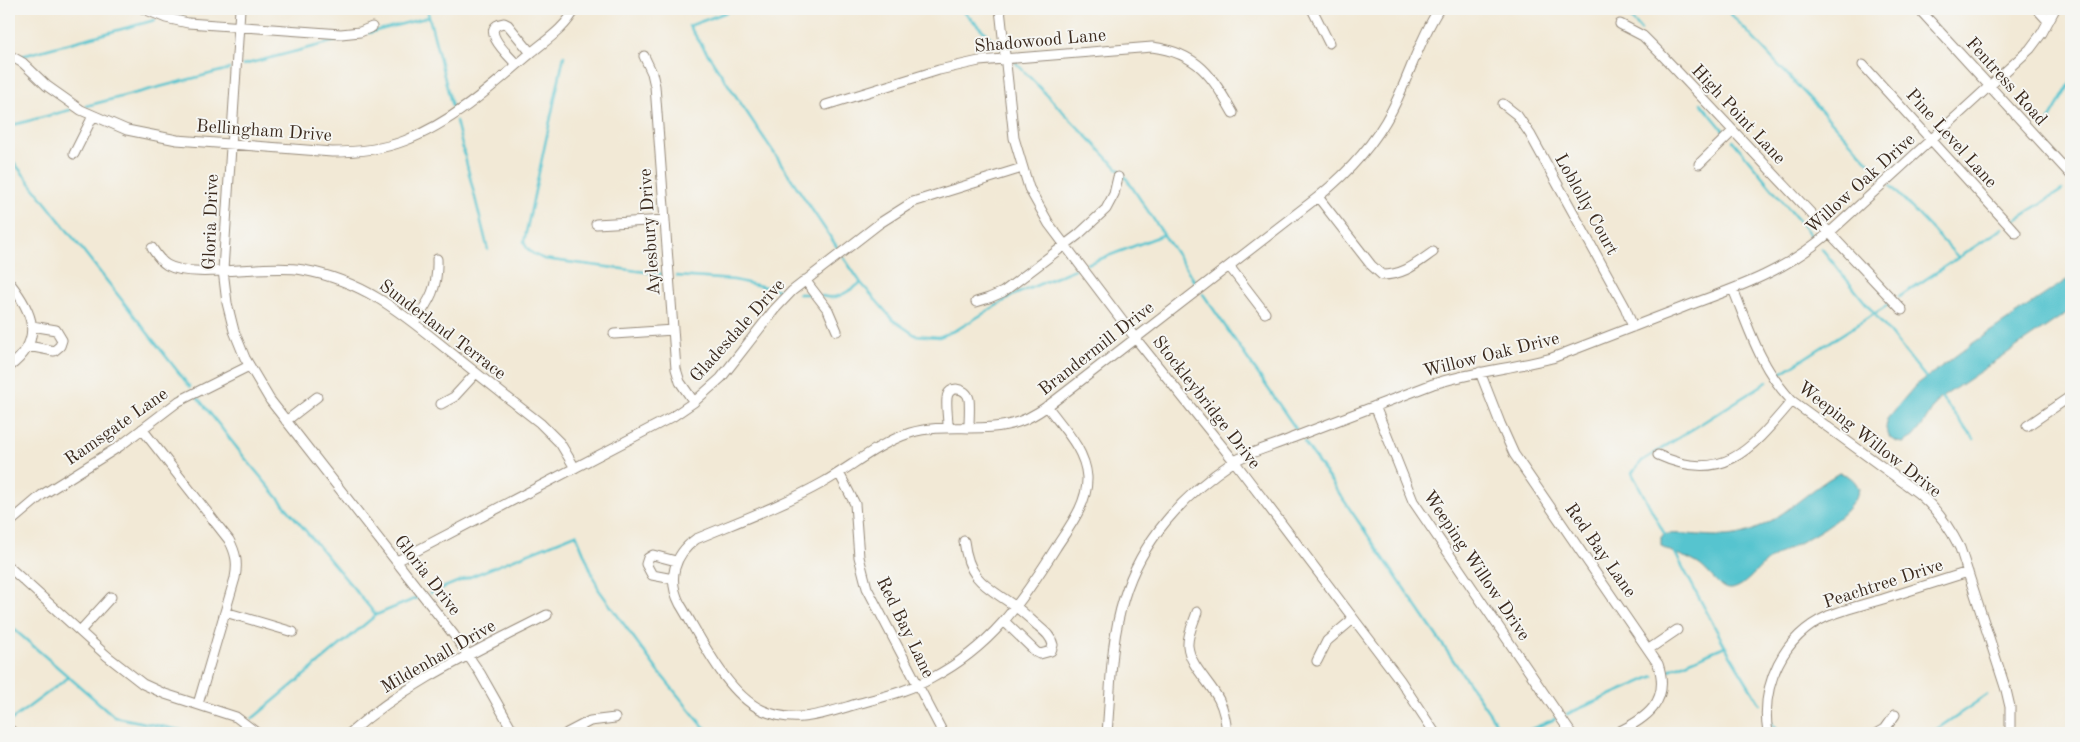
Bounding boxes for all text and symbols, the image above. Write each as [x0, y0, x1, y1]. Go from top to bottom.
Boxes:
street label: Shadowood Lane [973, 26, 1107, 56]
street label: Fentress Road [1962, 34, 2050, 129]
street label: High Point Lane [1688, 61, 1789, 168]
street label: Pine Level Lane [1902, 86, 2000, 192]
street label: Bellingham Drive [195, 117, 332, 145]
street label: Willow Oak Drive [1803, 130, 1919, 237]
street label: Loblolly Court [1551, 151, 1621, 258]
street label: Aylesbury Drive [637, 168, 663, 296]
street label: Gloria Drive [200, 174, 222, 270]
street label: Gladesdale Drive [687, 276, 789, 386]
street label: Sunderland Terrace [376, 277, 509, 383]
street label: Brandermill Drive [1036, 298, 1158, 399]
street label: Willow Oak Drive [1421, 329, 1561, 381]
street label: Stockleybridge Drive [1149, 333, 1264, 473]
street label: Weeping Willow Drive [1794, 378, 1945, 501]
street label: Ramsgate Lane [62, 385, 171, 469]
street label: Weeping Willow Drive [1419, 487, 1533, 644]
street label: Red Bay Lane [1561, 500, 1639, 601]
street label: Gloria Drive [391, 532, 464, 619]
street label: Peachtree Drive [1821, 556, 1945, 612]
street label: Red Bay Lane [873, 574, 937, 681]
street label: Mildenhall Drive [378, 617, 499, 697]

